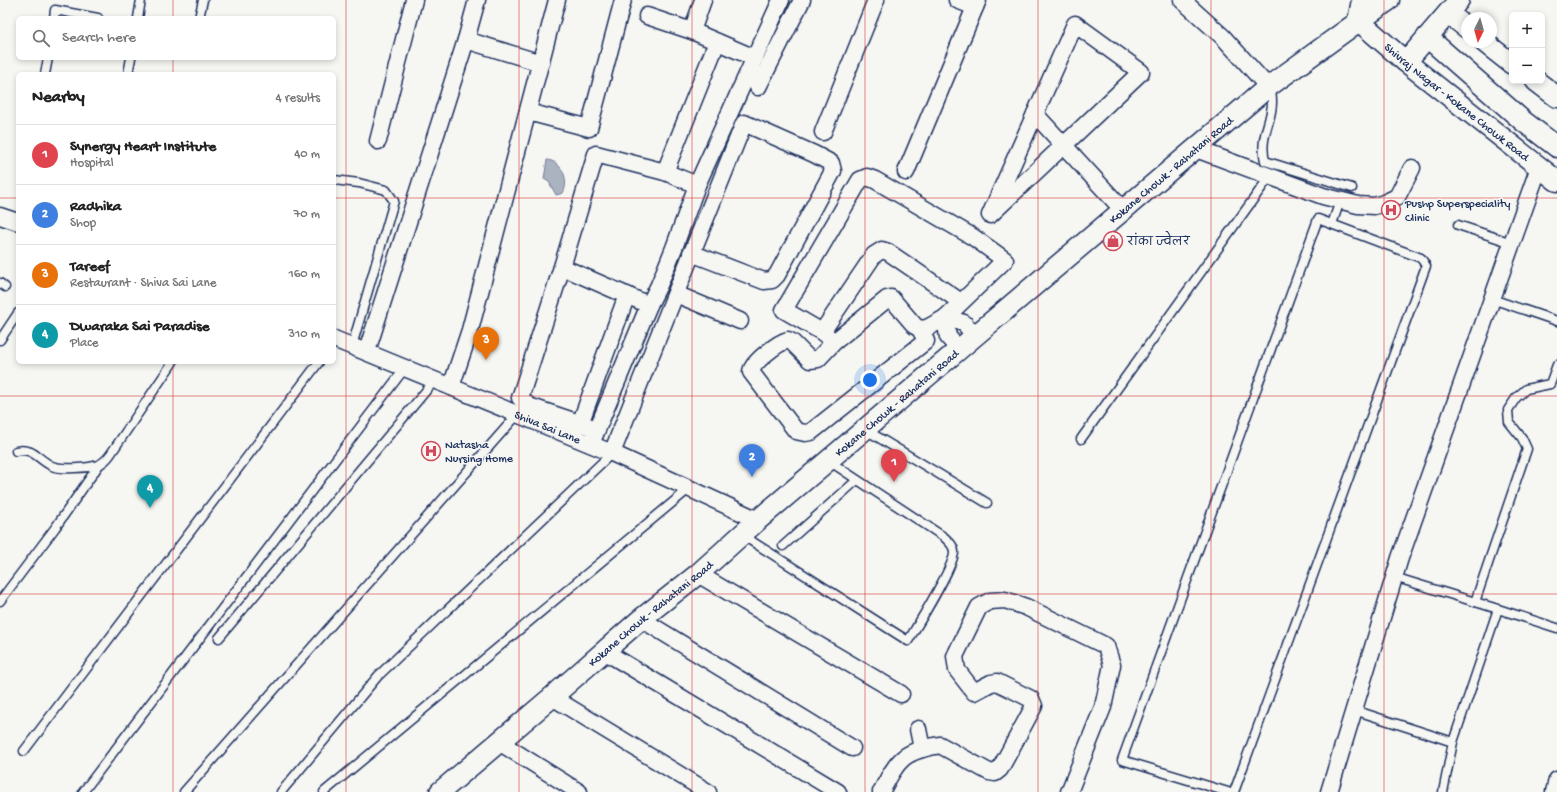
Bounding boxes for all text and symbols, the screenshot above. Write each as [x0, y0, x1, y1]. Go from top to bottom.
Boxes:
north arrow [1461, 12, 1497, 48]
map controls [1509, 12, 1545, 84]
button: + [1509, 12, 1545, 48]
search box [16, 16, 336, 60]
icon: search [30, 27, 52, 49]
text: Search here [62, 29, 136, 47]
street label: Shivraj Nagar - Kokane Chowk Road [1380, 41, 1532, 166]
button: − [1509, 48, 1545, 84]
text: Nearby [32, 88, 85, 108]
text: 4 results [276, 91, 320, 106]
street label: Kokane Chowk - Rahatani Road [1107, 114, 1238, 228]
text: Synergy Heart Institute [70, 138, 216, 156]
text: 1 [42, 147, 48, 162]
text: 40 m [294, 147, 320, 162]
text: Hospital [70, 156, 114, 171]
text: Radhika [70, 198, 121, 216]
place label: Pushp Superspeciality Clinic [1404, 198, 1510, 226]
hospital icon: Pushp Superspeciality Clinic [1380, 199, 1402, 221]
text: 2 [42, 207, 48, 222]
text: 70 m [294, 207, 320, 222]
text: Shop [70, 216, 96, 231]
shop icon: रांका ज्वेलर [1102, 230, 1124, 252]
place label: रांका ज्वेलर [1126, 230, 1191, 250]
text: Tareef [70, 258, 110, 276]
text: 3 [42, 267, 48, 282]
text: 160 m [288, 267, 320, 282]
text: Restaurant · Shiva Sai Lane [70, 276, 216, 291]
text: Dwaraka Sai Paradise [70, 318, 210, 336]
text: 4 [42, 327, 48, 342]
text: 310 m [288, 327, 320, 342]
pin: 3 [473, 327, 499, 360]
text: Place [70, 336, 98, 351]
street label: Kokane Chowk - Rahatani Road [833, 347, 963, 461]
your location [860, 370, 880, 390]
street label: Shiva Sai Lane [512, 409, 583, 449]
place label: Natasha Nursing Home [445, 439, 514, 467]
hospital icon: Natasha Nursing Home [420, 440, 442, 462]
pin: 2 [739, 444, 765, 477]
pin: 1 [881, 449, 907, 482]
pin: 4 [137, 475, 163, 508]
street label: Kokane Chowk - Rahatani Road [586, 558, 718, 671]

